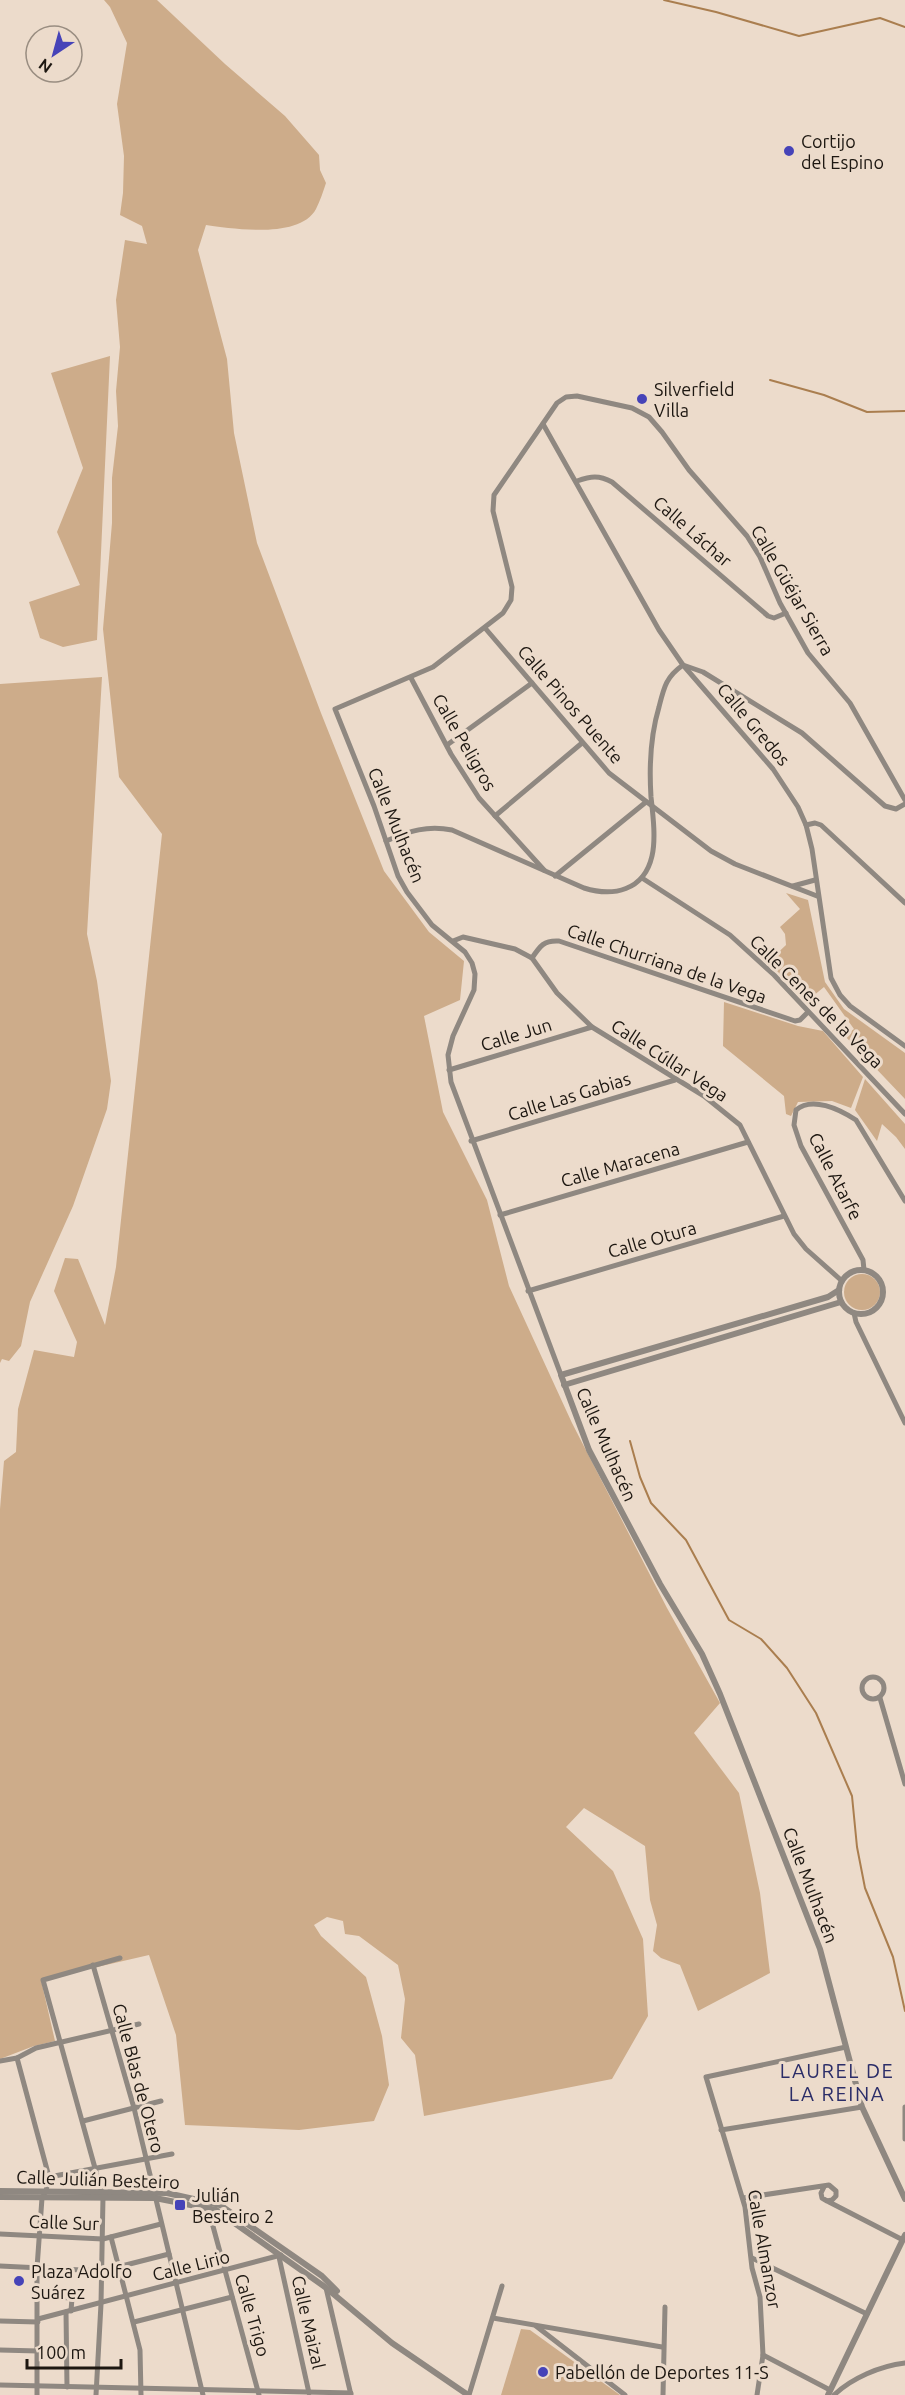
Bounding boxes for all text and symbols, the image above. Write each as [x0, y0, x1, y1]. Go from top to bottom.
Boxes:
north arrow [24, 24, 84, 84]
text: N [35, 55, 55, 77]
place label: Cortijo del Espino [801, 131, 884, 172]
marker: Cortijo del Espino [782, 144, 796, 158]
place label: Silverfield Villa [654, 379, 734, 420]
marker: Silverfield Villa [635, 392, 649, 406]
street label: Calle Láchar [650, 492, 736, 570]
street label: Calle Güéjar Sierra [748, 521, 838, 659]
street label: Calle Pinos Puente [514, 641, 628, 767]
street label: Calle Gredos [714, 679, 794, 769]
street label: Calle Peligros [429, 690, 501, 794]
street label: Calle Mulhacén [365, 764, 429, 886]
street label: Calle Churriana de la Vega [565, 919, 769, 1007]
street label: Calle Cenes de la Vega [746, 930, 888, 1072]
street label: Calle Jun [478, 1014, 554, 1054]
street label: Calle Cúllar Vega [608, 1015, 732, 1105]
street label: Calle Las Gabias [505, 1068, 633, 1124]
street label: Calle Atarfe [805, 1129, 867, 1223]
street label: Calle Maracena [558, 1138, 682, 1190]
street label: Calle Otura [605, 1217, 699, 1261]
street label: Calle Mulhacén [573, 1384, 641, 1504]
street label: Calle Mulhacén [780, 1824, 842, 1946]
street label: Calle Blas de Otero [109, 2001, 169, 2155]
district label: LAUREL DE LA REINA [780, 2059, 894, 2105]
street label: Calle Julián Besteiro [16, 2166, 180, 2192]
place label: Julián Besteiro 2 [192, 2185, 274, 2226]
street label: Calle Almanzor [745, 2188, 785, 2310]
marker: Julián Besteiro 2 [173, 2198, 187, 2212]
street label: Calle Sur [29, 2211, 100, 2233]
street label: Calle Lirio [150, 2246, 232, 2284]
place label: Plaza Adolfo Suárez [31, 2261, 132, 2302]
street label: Calle Trigo [232, 2271, 274, 2359]
street label: Calle Maizal [289, 2273, 330, 2371]
marker: Plaza Adolfo Suárez [12, 2274, 26, 2288]
scale bar [27, 2332, 122, 2370]
text: 100 m [36, 2342, 86, 2362]
place label: Pabellón de Deportes 11-S [555, 2362, 769, 2382]
marker: Pabellón de Deportes 11-S [536, 2365, 550, 2379]

